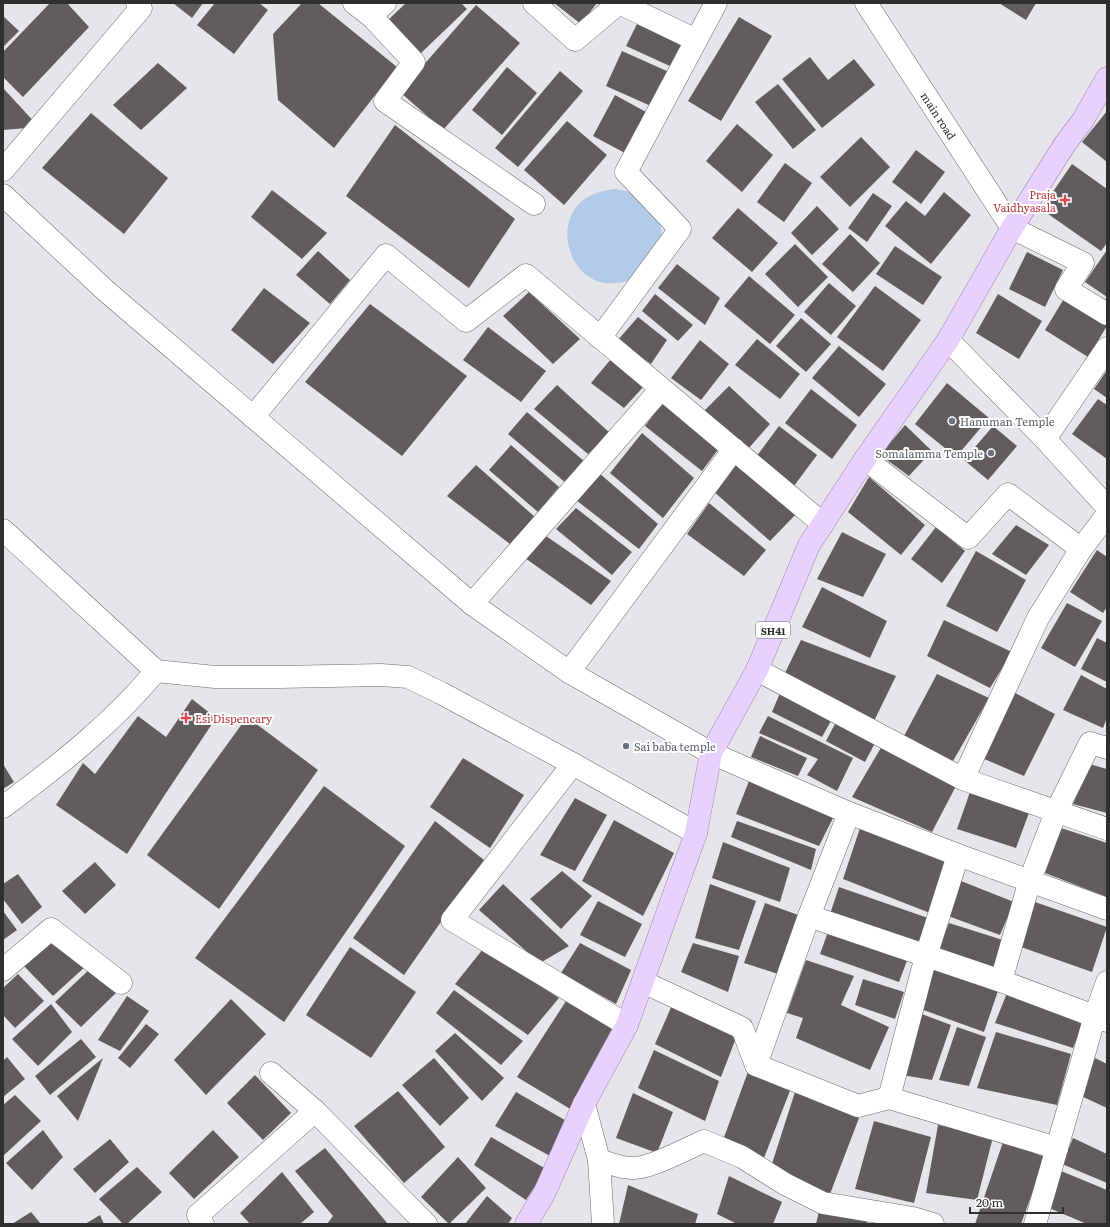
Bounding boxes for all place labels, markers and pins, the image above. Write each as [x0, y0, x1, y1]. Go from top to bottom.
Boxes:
place label: Praja Vaidhyasala [993, 186, 1056, 215]
marker: Praja Vaidhyasala [1059, 194, 1071, 206]
place label: Hanuman Temple [960, 413, 1055, 429]
marker: Hanuman Temple [947, 416, 957, 426]
place label: Somalamma Temple [875, 445, 983, 461]
marker: Somalamma Temple [986, 448, 996, 458]
place label: Esi Dispencary [195, 710, 273, 726]
marker: Esi Dispencary [180, 712, 192, 724]
place label: Sai baba temple [634, 738, 716, 754]
marker: Sai baba temple [621, 741, 631, 751]

